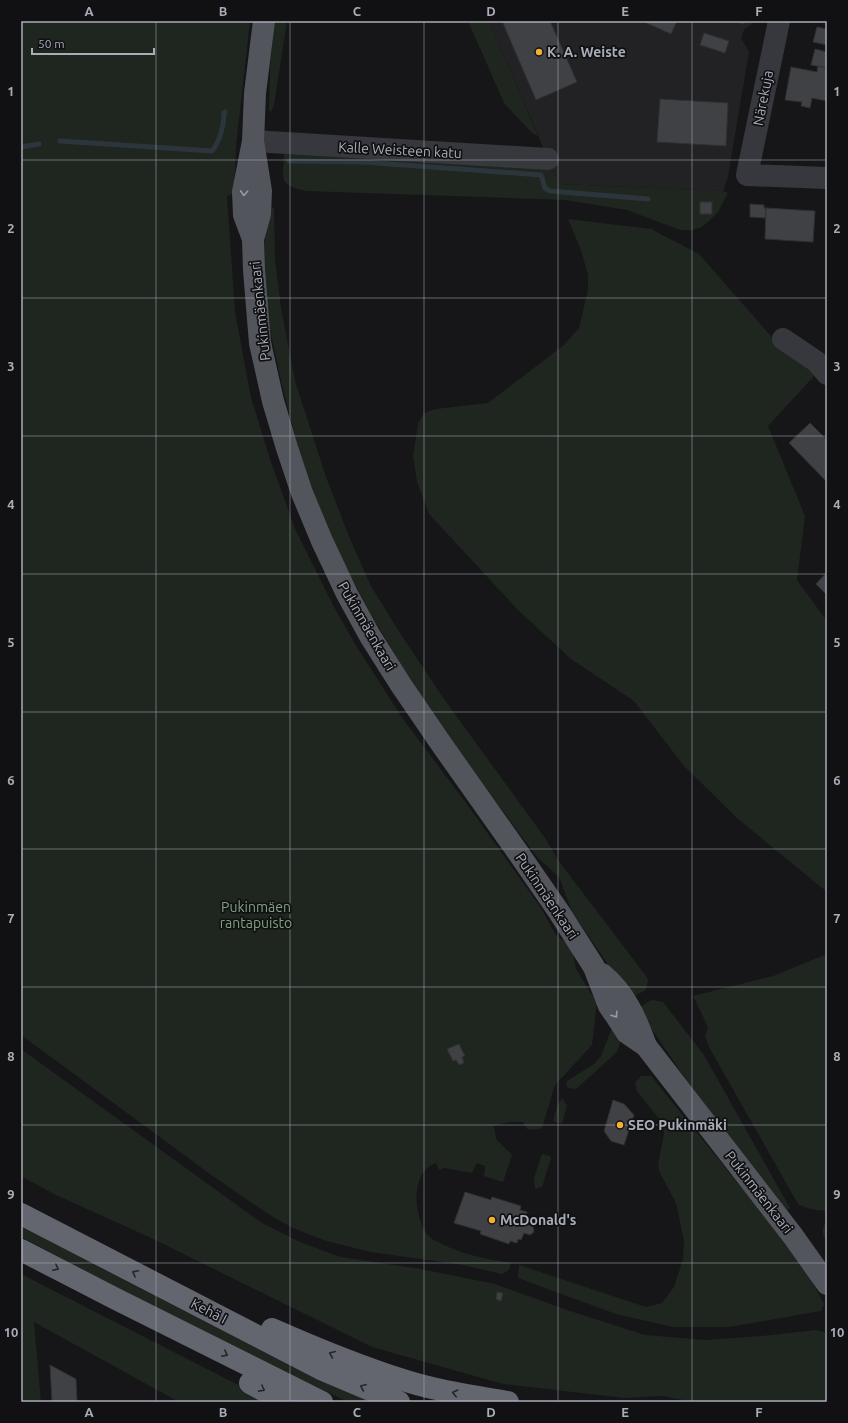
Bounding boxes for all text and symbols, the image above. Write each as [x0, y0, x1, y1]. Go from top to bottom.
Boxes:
text: A [84, 4, 94, 18]
text: B [219, 4, 228, 18]
text: C [353, 4, 362, 18]
text: D [486, 4, 496, 18]
text: E [621, 4, 629, 18]
text: F [755, 4, 763, 18]
scale bar [32, 30, 154, 56]
text: 50 m [38, 37, 65, 50]
place label: K. A. Weiste [547, 44, 626, 60]
marker: K. A. Weiste [534, 47, 544, 57]
street label: Närekuja [750, 69, 776, 127]
text: 1 [7, 84, 15, 98]
text: 1 [833, 84, 841, 98]
street label: Kalle Weisteen katu [338, 139, 462, 161]
one-way arrow [240, 190, 249, 196]
text: 2 [7, 221, 15, 235]
text: 2 [833, 221, 841, 235]
street label: Pukinmäenkaari [247, 260, 273, 362]
text: 3 [7, 359, 15, 373]
text: 3 [833, 359, 841, 373]
text: 4 [7, 497, 15, 511]
text: 4 [833, 497, 841, 511]
street label: Pukinmäenkaari [335, 579, 399, 673]
text: 5 [7, 635, 15, 649]
text: 5 [833, 635, 841, 649]
text: 6 [7, 773, 15, 787]
text: 6 [833, 773, 841, 787]
street label: Pukinmäenkaari [512, 850, 582, 942]
park label: Pukinmäen rantapuisto [220, 899, 292, 931]
text: 7 [7, 911, 15, 925]
text: 7 [833, 911, 841, 925]
one-way arrow [610, 1011, 618, 1018]
text: 8 [7, 1049, 15, 1063]
text: 8 [833, 1049, 841, 1063]
place label: SEO Pukinmäki [628, 1117, 727, 1133]
marker: SEO Pukinmäki [615, 1120, 625, 1130]
street label: Pukinmäenkaari [722, 1148, 796, 1236]
text: 9 [7, 1187, 15, 1201]
text: 9 [833, 1187, 841, 1201]
place label: McDonald's [500, 1212, 577, 1228]
marker: McDonald's [487, 1215, 497, 1225]
one-way arrow [51, 1263, 59, 1270]
one-way arrow [132, 1271, 140, 1278]
street label: Kehä I [188, 1295, 230, 1327]
text: 10 [4, 1325, 18, 1339]
text: 10 [830, 1325, 844, 1339]
one-way arrow [221, 1349, 229, 1357]
one-way arrow [328, 1351, 335, 1359]
one-way arrow [257, 1384, 265, 1392]
one-way arrow [360, 1384, 368, 1392]
one-way arrow [452, 1389, 459, 1397]
text: A [84, 1405, 94, 1419]
text: B [219, 1405, 228, 1419]
text: C [353, 1405, 362, 1419]
text: D [486, 1405, 496, 1419]
text: E [621, 1405, 629, 1419]
text: F [755, 1405, 763, 1419]

